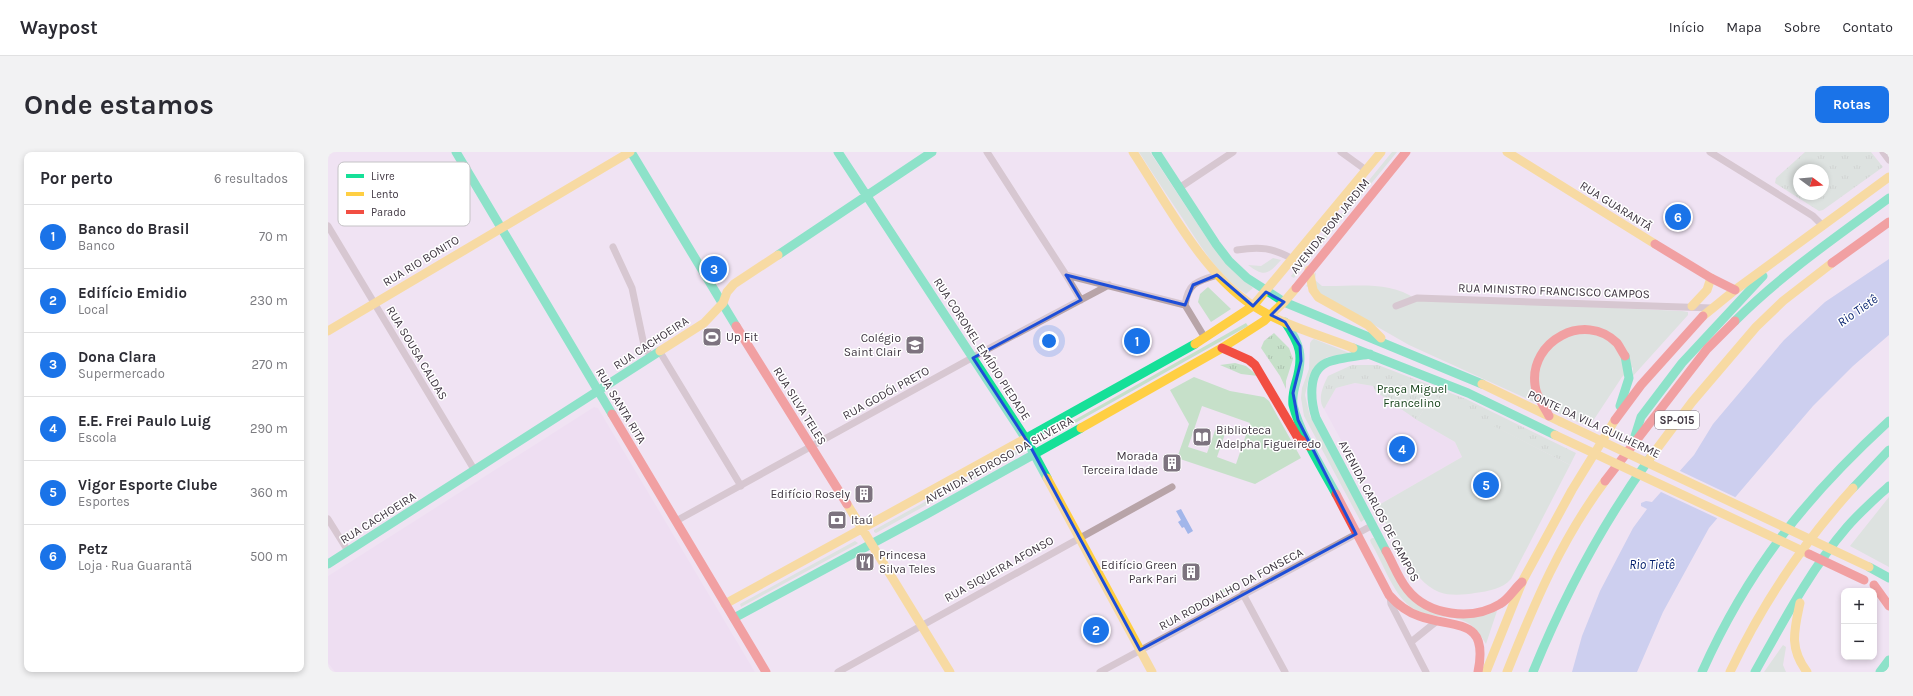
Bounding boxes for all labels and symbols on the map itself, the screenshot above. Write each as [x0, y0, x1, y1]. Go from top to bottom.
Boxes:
legend [338, 162, 470, 226]
north arrow [1793, 164, 1829, 200]
text: Livre [371, 170, 395, 183]
street label: AVENIDA BOM JARDIM [1287, 176, 1373, 276]
street label: RUA GUARANTÃ [1577, 178, 1655, 234]
text: Lento [371, 188, 399, 201]
pin: 6 [1665, 202, 1691, 232]
text: Parado [371, 206, 406, 219]
street label: RUA RIO BONITO [380, 233, 462, 289]
pin: 3 [701, 254, 727, 284]
street label: RUA CORONEL EMÍDIO PIEDADE [931, 275, 1034, 423]
street label: RUA MINISTRO FRANCISCO CAMPOS [1458, 281, 1650, 301]
water label: Rio Tietê [1834, 291, 1880, 330]
street label: RUA SOUSA CALDAS [384, 304, 450, 402]
street label: RUA CACHOEIRA [611, 313, 691, 372]
sports icon: Up Fit [701, 326, 723, 348]
pin: 1 [1124, 326, 1150, 356]
place label: Up Fit [726, 330, 759, 344]
place label: Colégio Saint Clair [844, 331, 902, 359]
your location [1039, 331, 1059, 351]
school or university icon: Colégio Saint Clair [904, 334, 926, 356]
street label: RUA GODÓI PRETO [840, 362, 932, 423]
street label: RUA SILVA TELES [770, 365, 830, 447]
street label: RUA SANTA RITA [593, 366, 649, 446]
park label: Praça Miguel Francelino [1377, 382, 1447, 410]
street label: PONTE DA VILA GUILHERME [1525, 387, 1663, 461]
road number: SP-015 [1655, 411, 1699, 429]
street label: AVENIDA PEDROSO DA SILVEIRA [922, 413, 1076, 507]
place label: Biblioteca Adelpha Figueiredo [1216, 423, 1321, 451]
library icon: Biblioteca Adelpha Figueiredo [1191, 426, 1213, 448]
pin: 4 [1389, 434, 1415, 464]
street label: AVENIDA CARLOS DE CAMPOS [1336, 438, 1422, 584]
place label: Morada Terceira Idade [1082, 449, 1158, 477]
building icon: Morada Terceira Idade [1161, 452, 1183, 474]
pin: 5 [1473, 470, 1499, 500]
building icon: Edifício Rosely [853, 483, 875, 505]
place label: Edifício Rosely [770, 487, 850, 501]
street label: RUA CACHOEIRA [338, 489, 419, 547]
bank icon: Itaú [826, 509, 848, 531]
place label: Itaú [851, 513, 873, 527]
street label: RUA SIQUEIRA AFONSO [942, 533, 1056, 605]
street label: RUA RODOVALHO DA FONSECA [1157, 545, 1306, 633]
place label: Princesa Silva Teles [879, 548, 936, 576]
restaurant icon: Princesa Silva Teles [854, 551, 876, 573]
water label: Rio Tietê [1629, 557, 1675, 572]
place label: Edifício Green Park Pari [1101, 558, 1177, 586]
building icon: Edifício Green Park Pari [1180, 561, 1202, 583]
pin: 2 [1083, 615, 1109, 645]

